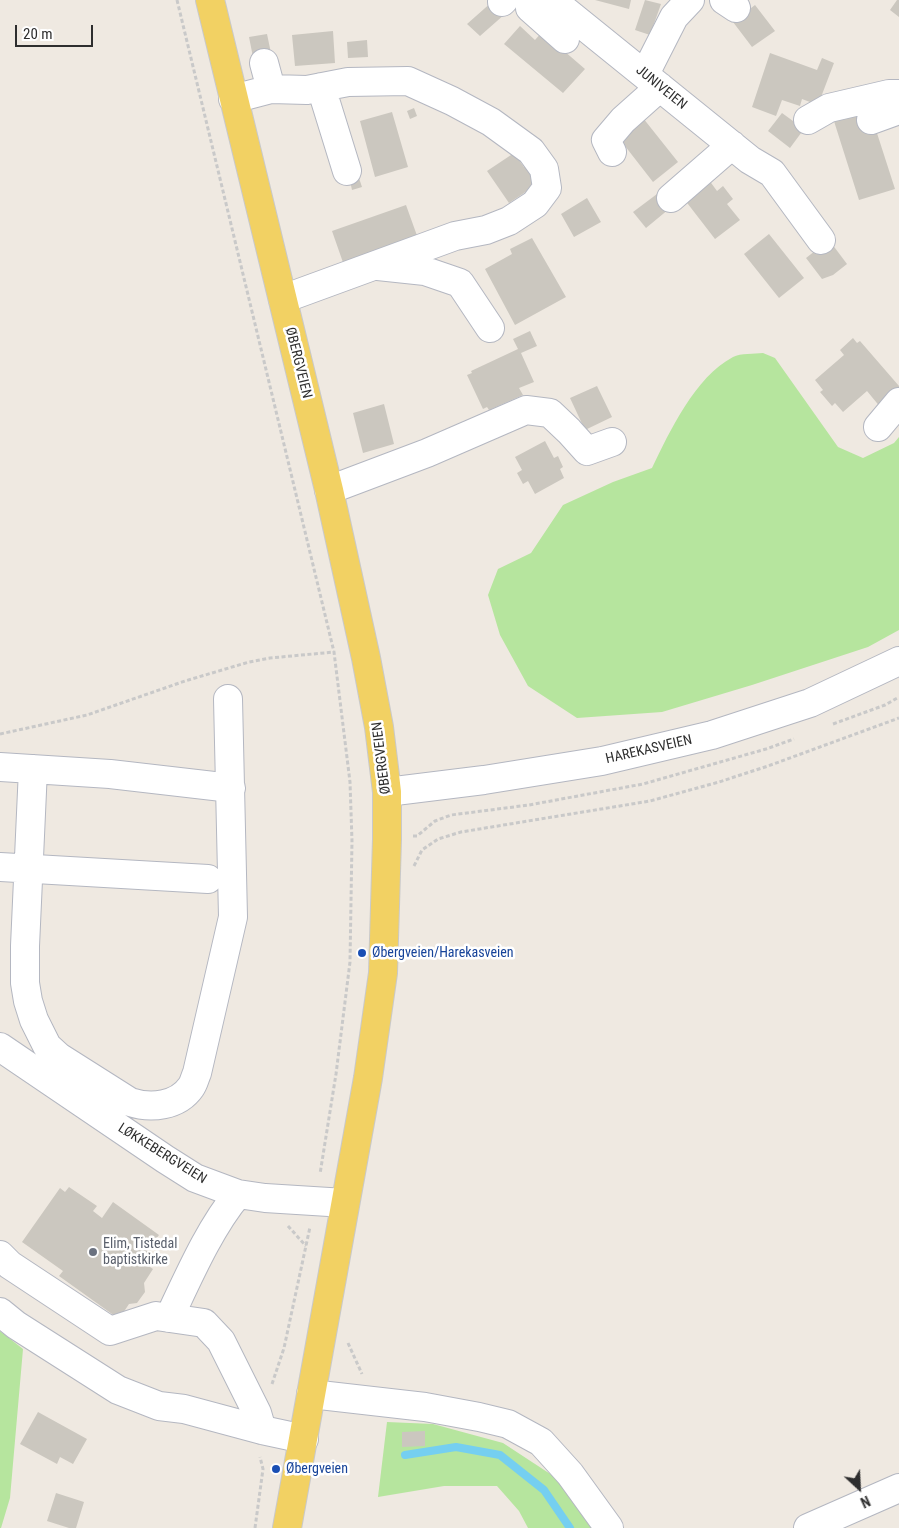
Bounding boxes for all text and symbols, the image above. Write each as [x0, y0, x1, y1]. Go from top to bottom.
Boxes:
scale bar [18, 15, 95, 47]
text: 20 m [23, 25, 53, 43]
street label: JUNIVEIEN [632, 62, 690, 114]
street label: ØBERGVEIEN [281, 326, 315, 400]
street label: ØBERGVEIEN [369, 721, 395, 795]
street label: HAREKASVEIEN [604, 732, 694, 768]
place label: Øbergveien/Harekasveien [372, 945, 514, 961]
marker: Øbergveien/Harekasveien [356, 947, 368, 959]
street label: LØKKEBERGVEIEN [115, 1120, 209, 1188]
place label: Elim, Tistedal baptistkirke [103, 1236, 177, 1268]
marker: Elim, Tistedal baptistkirke [87, 1246, 99, 1258]
place label: Øbergveien [286, 1461, 348, 1477]
marker: Øbergveien [270, 1463, 282, 1475]
north arrow [834, 1463, 884, 1513]
text: N [858, 1493, 873, 1511]

